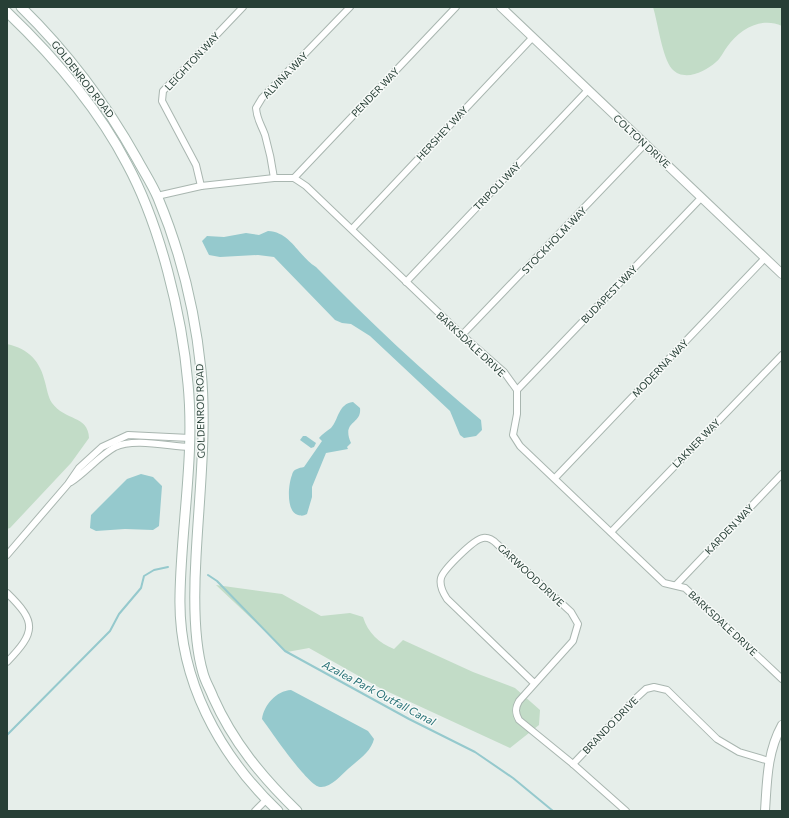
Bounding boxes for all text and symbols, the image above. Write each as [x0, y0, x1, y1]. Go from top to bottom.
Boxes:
street label: LEIGHTON WAY [162, 29, 222, 93]
street label: GOLDENROD ROAD [49, 38, 117, 120]
street label: ALVINA WAY [260, 49, 310, 101]
street label: PENDER WAY [349, 65, 402, 119]
street label: HERSHEY WAY [414, 103, 471, 163]
street label: COLTON DRIVE [611, 112, 673, 170]
street label: TRIPOLI WAY [471, 159, 523, 213]
street label: STOCKHOLM WAY [519, 204, 589, 276]
street label: BUDAPEST WAY [578, 262, 640, 326]
street label: BARKSDALE DRIVE [434, 309, 508, 379]
street label: MODERNA WAY [629, 336, 691, 399]
street label: GOLDENROD ROAD [193, 364, 207, 458]
street label: LAKNER WAY [670, 416, 723, 470]
street label: KARDEN WAY [702, 501, 756, 557]
street label: GARWOOD DRIVE [495, 541, 567, 609]
street label: BARKSDALE DRIVE [686, 588, 760, 658]
water label: Azalea Park Outfall Canal [320, 657, 438, 728]
street label: BRANDO DRIVE [580, 694, 640, 756]

